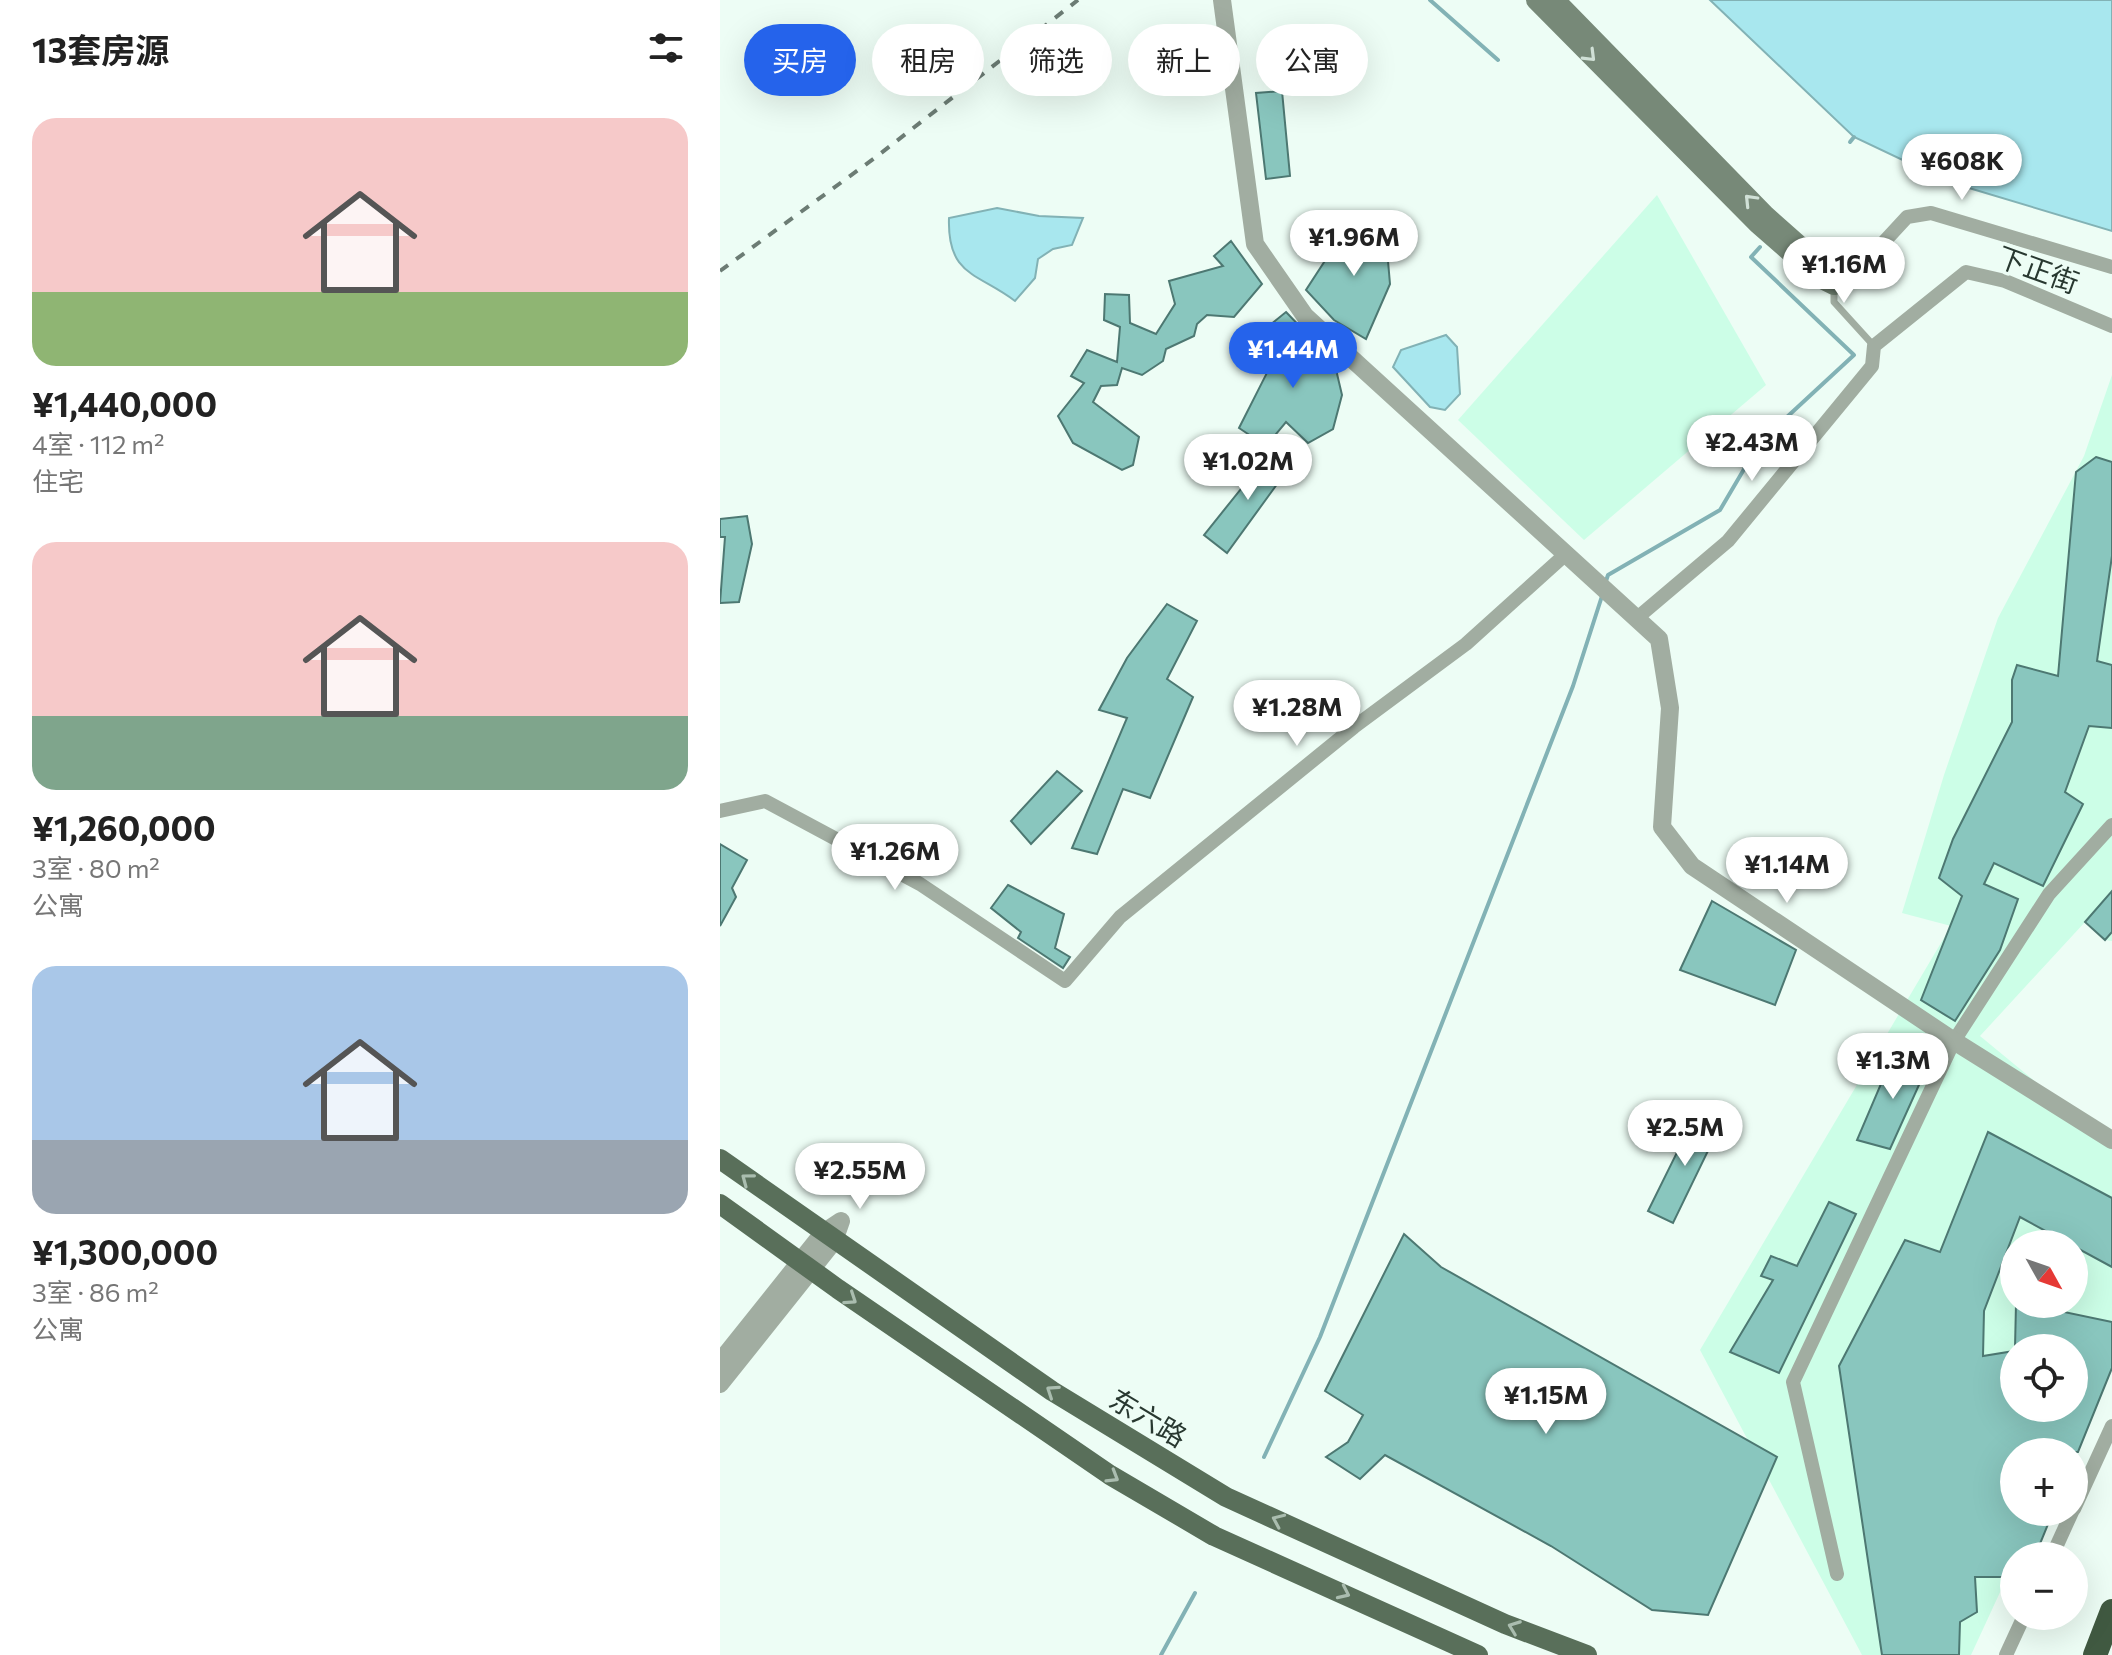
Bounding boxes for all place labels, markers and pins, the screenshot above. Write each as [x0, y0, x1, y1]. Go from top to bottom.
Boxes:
pin: ¥608K [1906, 134, 2018, 202]
pin: ¥1.96M [1289, 210, 1419, 278]
pin: ¥1.16M [1779, 237, 1909, 305]
pin: ¥1.44M [1228, 322, 1358, 390]
pin: ¥2.43M [1687, 415, 1817, 483]
pin: ¥1.02M [1183, 434, 1313, 502]
pin: ¥1.28M [1232, 680, 1362, 748]
pin: ¥1.26M [830, 824, 960, 892]
pin: ¥1.14M [1722, 837, 1852, 905]
pin: ¥1.3M [1837, 1033, 1949, 1101]
pin: ¥2.5M [1629, 1100, 1741, 1168]
pin: ¥2.55M [795, 1143, 925, 1211]
pin: ¥1.15M [1481, 1368, 1611, 1436]

